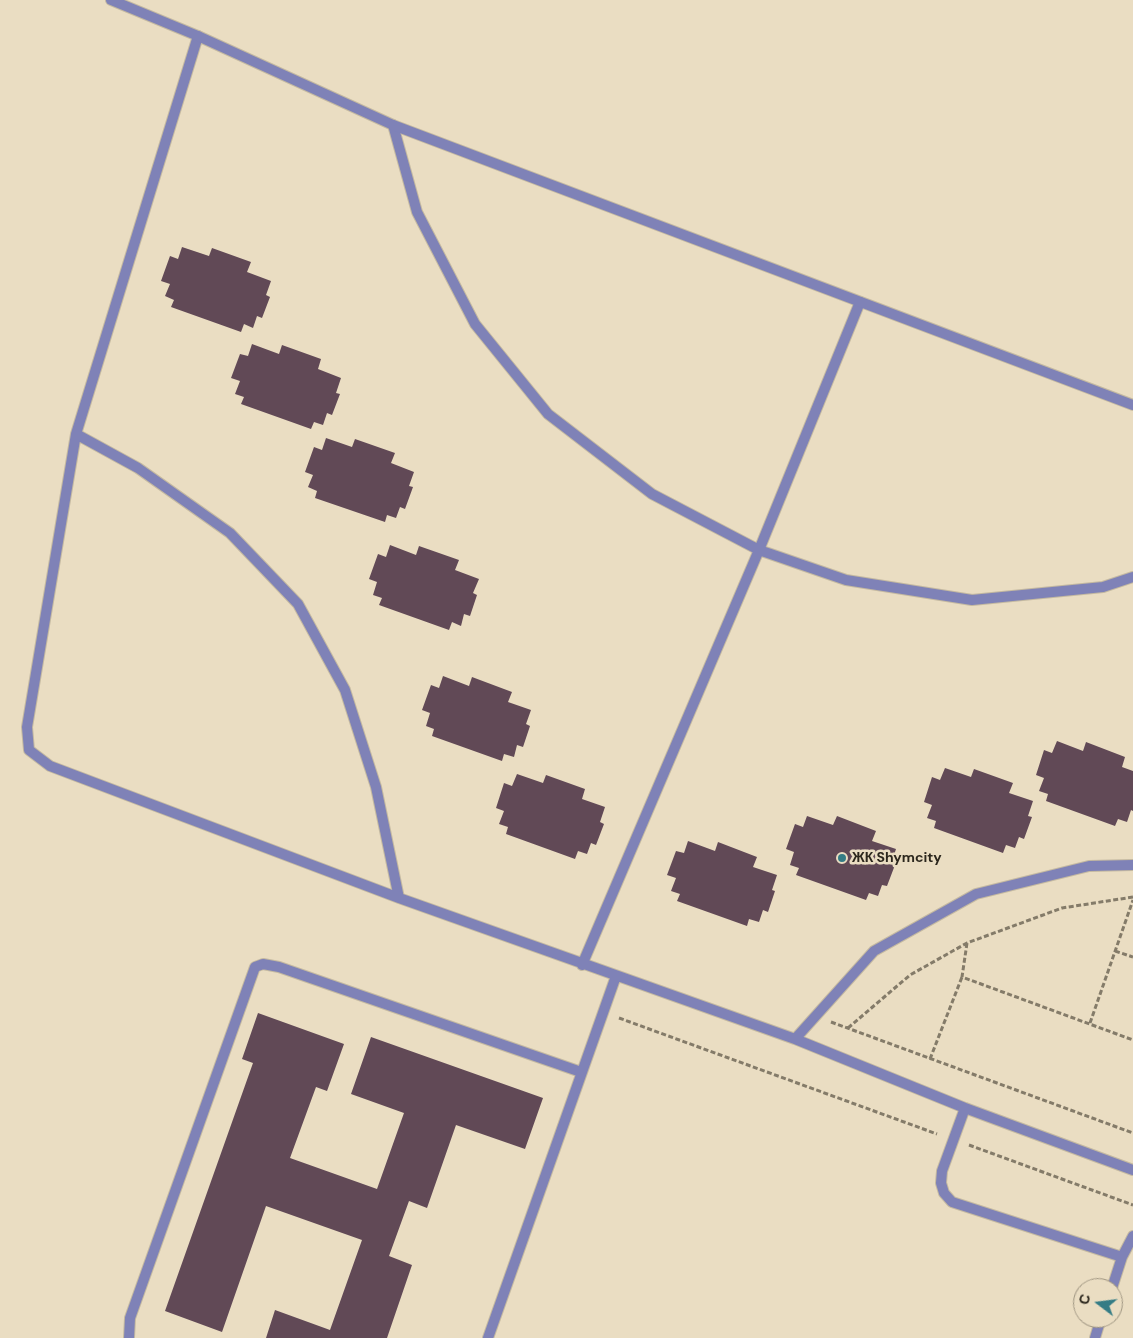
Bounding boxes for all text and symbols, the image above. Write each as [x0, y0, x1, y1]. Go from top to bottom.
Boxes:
place label: ЖК Shymcity [852, 850, 942, 866]
marker: ЖК Shymcity [836, 852, 848, 864]
north arrow [1073, 1278, 1123, 1328]
text: С [1074, 1292, 1094, 1307]

